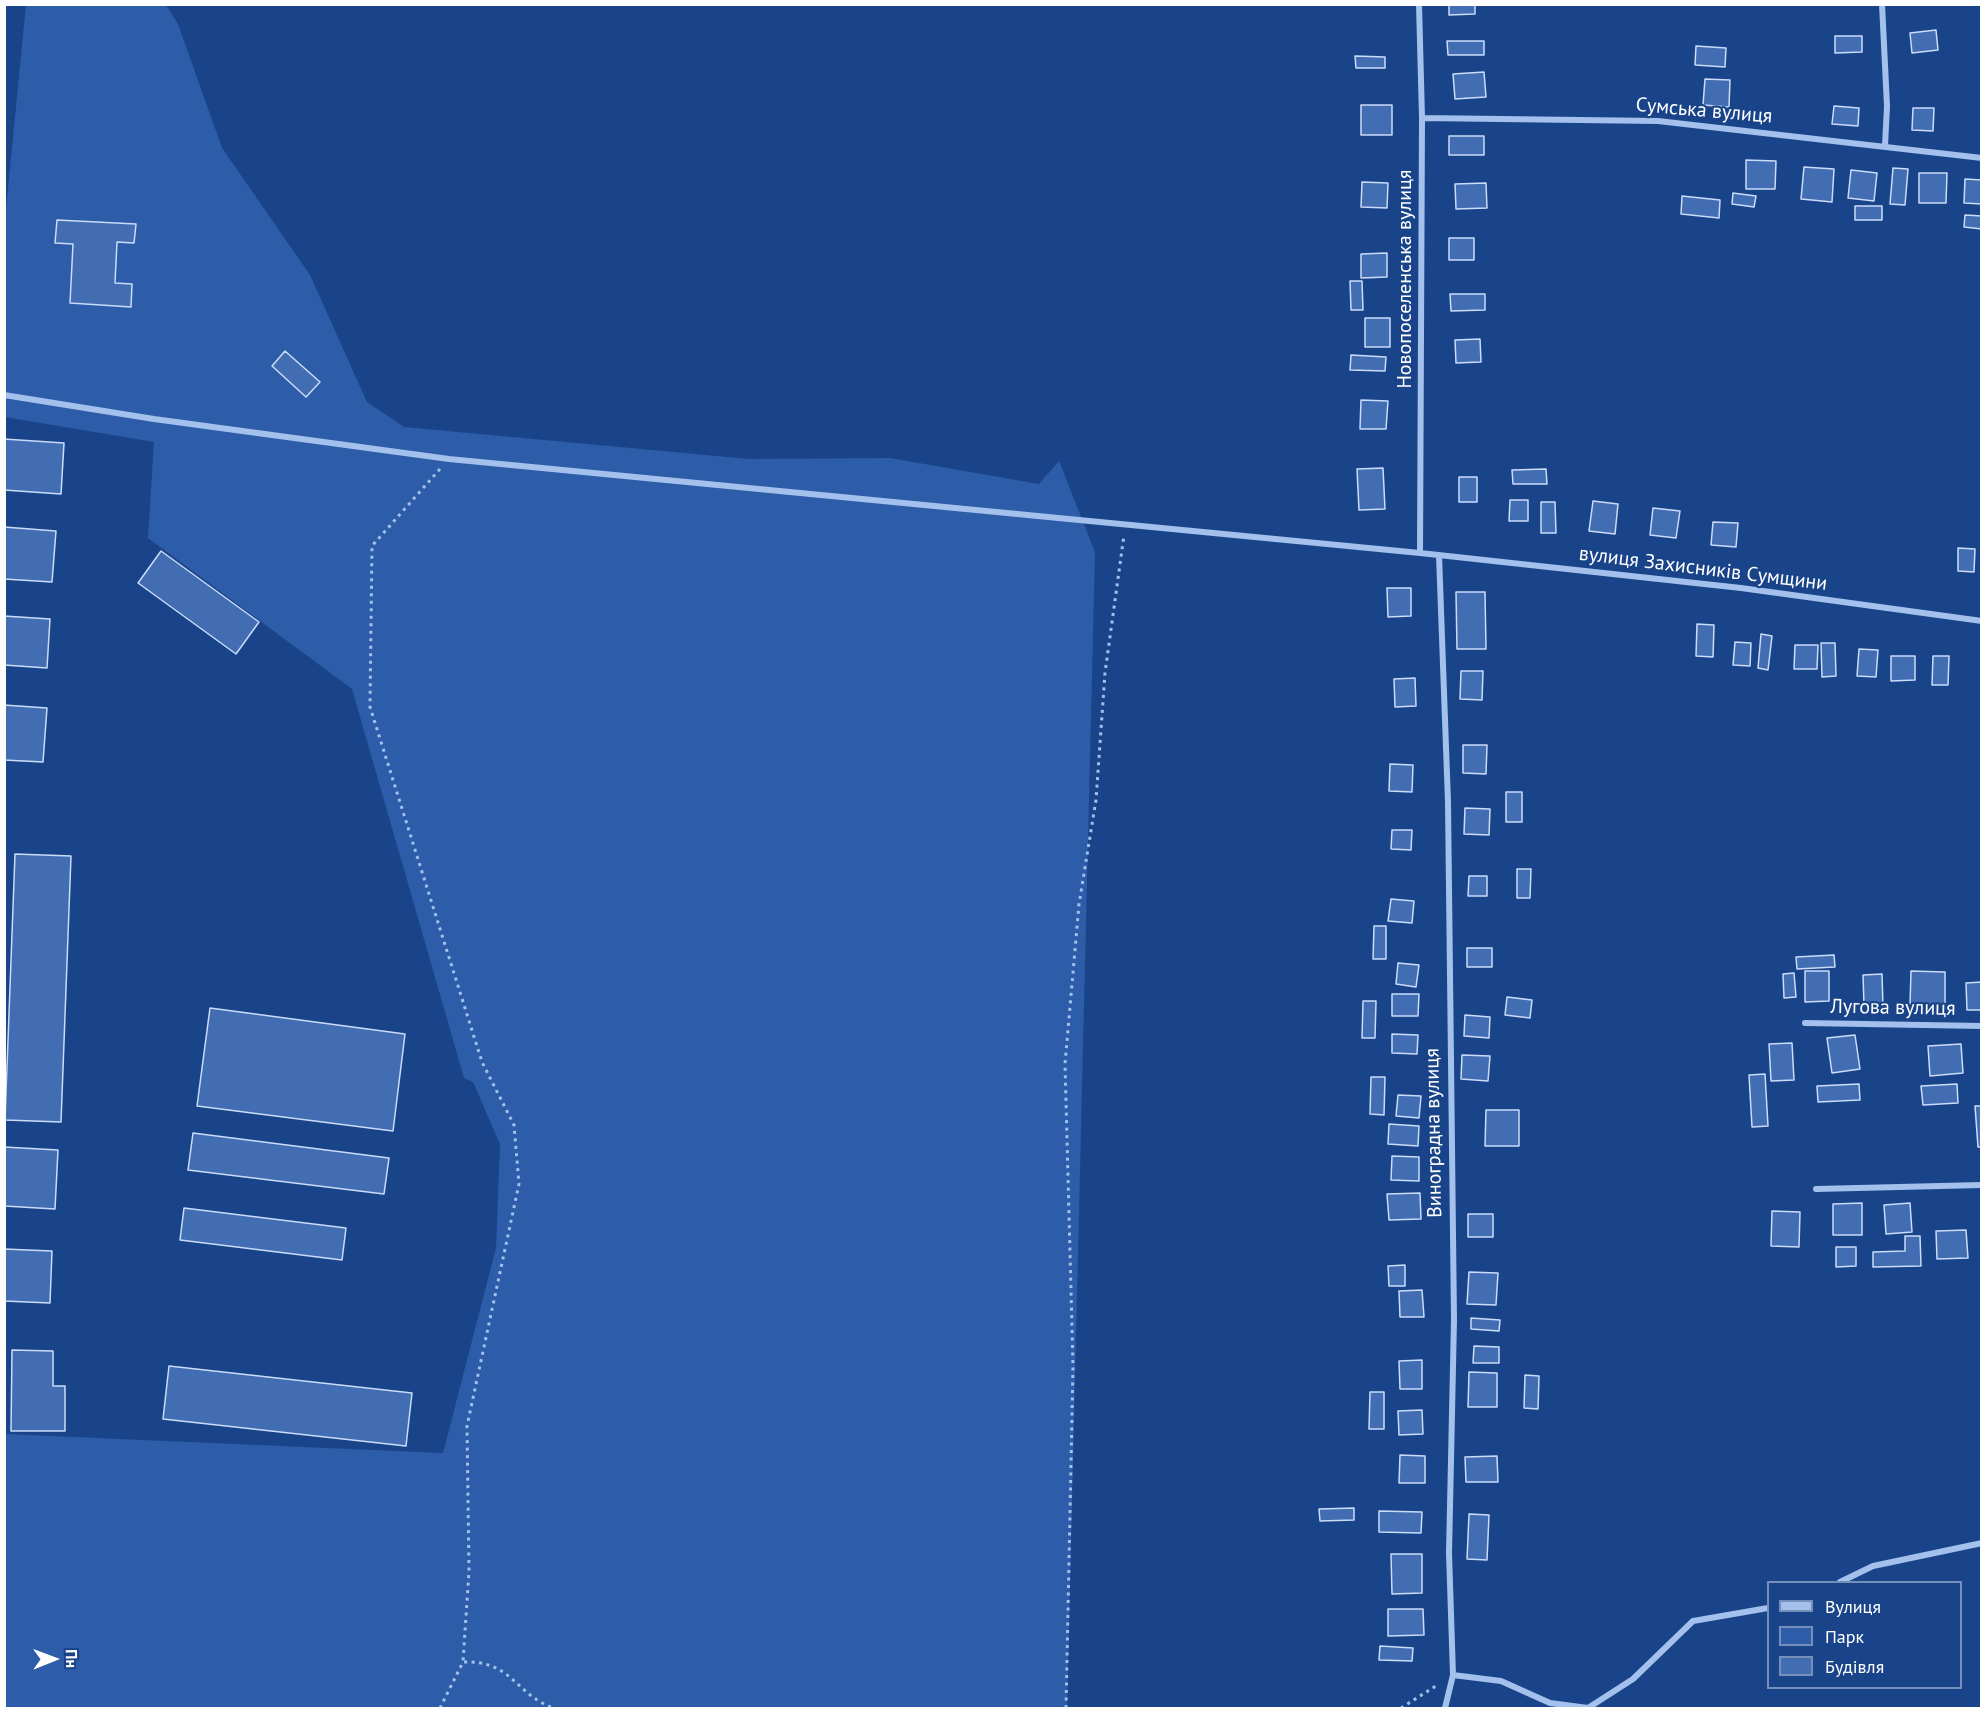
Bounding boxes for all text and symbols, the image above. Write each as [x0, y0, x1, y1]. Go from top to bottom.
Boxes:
street label: Сумська вулиця [1635, 93, 1773, 129]
street label: Новопоселенська вулиця [1393, 169, 1417, 389]
street label: вулиця Захисників Сумщини [1577, 542, 1829, 596]
street label: Лугова вулиця [1830, 995, 1956, 1021]
street label: Виноградна вулиця [1421, 1048, 1447, 1218]
legend [1767, 1581, 1962, 1689]
text: Вулиця [1825, 1595, 1881, 1618]
text: Парк [1825, 1625, 1864, 1648]
north arrow [24, 1629, 84, 1689]
text: Пн [62, 1649, 82, 1668]
text: Будівля [1825, 1655, 1884, 1678]

